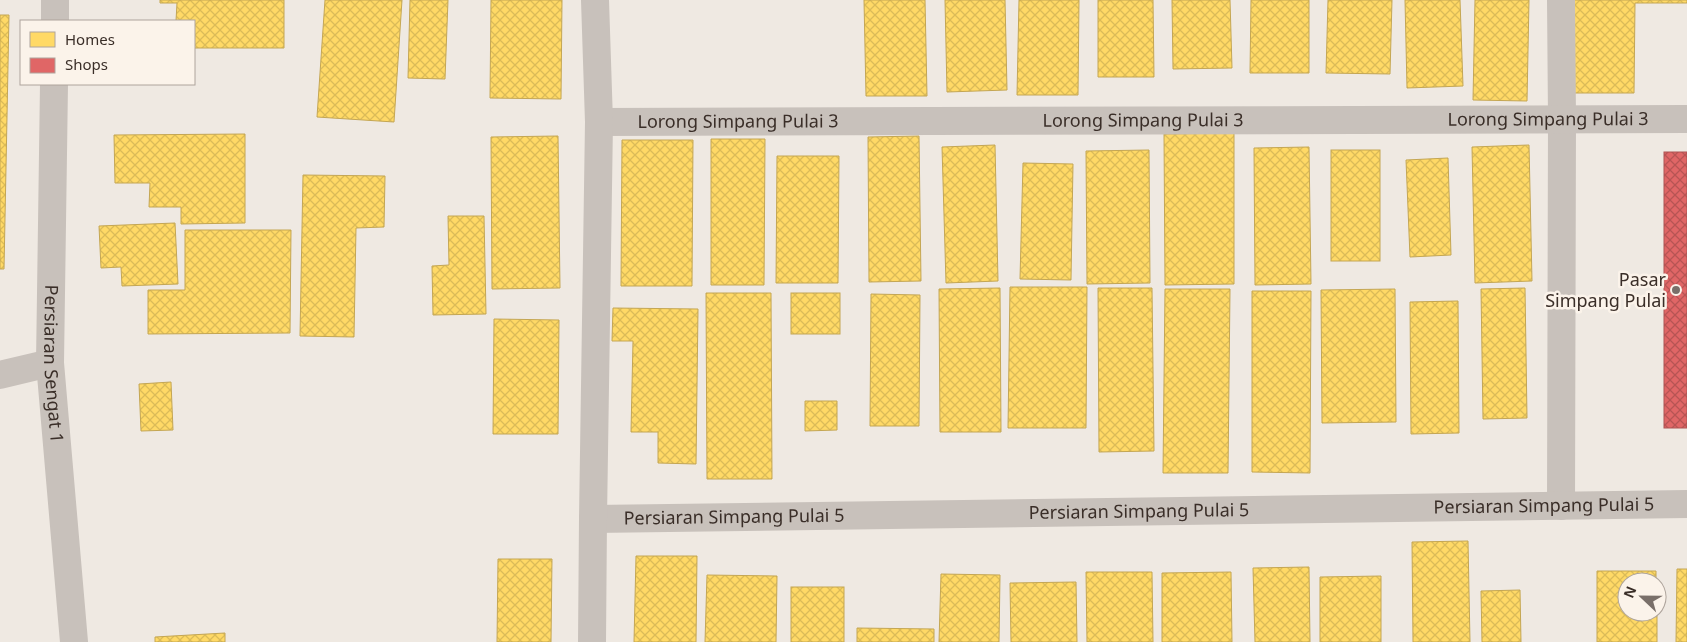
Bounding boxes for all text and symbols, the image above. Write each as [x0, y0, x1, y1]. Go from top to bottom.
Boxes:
legend [20, 20, 195, 85]
text: Homes [65, 29, 115, 49]
text: Shops [65, 54, 108, 74]
street label: Lorong Simpang Pulai 3 [1447, 106, 1649, 131]
street label: Lorong Simpang Pulai 3 [1042, 107, 1244, 132]
street label: Lorong Simpang Pulai 3 [637, 108, 839, 133]
place label: Pasar Simpang Pulai [1545, 267, 1667, 312]
street label: Persiaran Sengat 1 [39, 284, 70, 444]
marker: Pasar Simpang Pulai [1670, 284, 1682, 296]
street label: Persiaran Simpang Pulai 5 [1433, 491, 1654, 518]
street label: Persiaran Simpang Pulai 5 [1028, 497, 1249, 524]
street label: Persiaran Simpang Pulai 5 [623, 503, 845, 530]
north arrow [1617, 572, 1667, 622]
text: N [1619, 583, 1640, 601]

